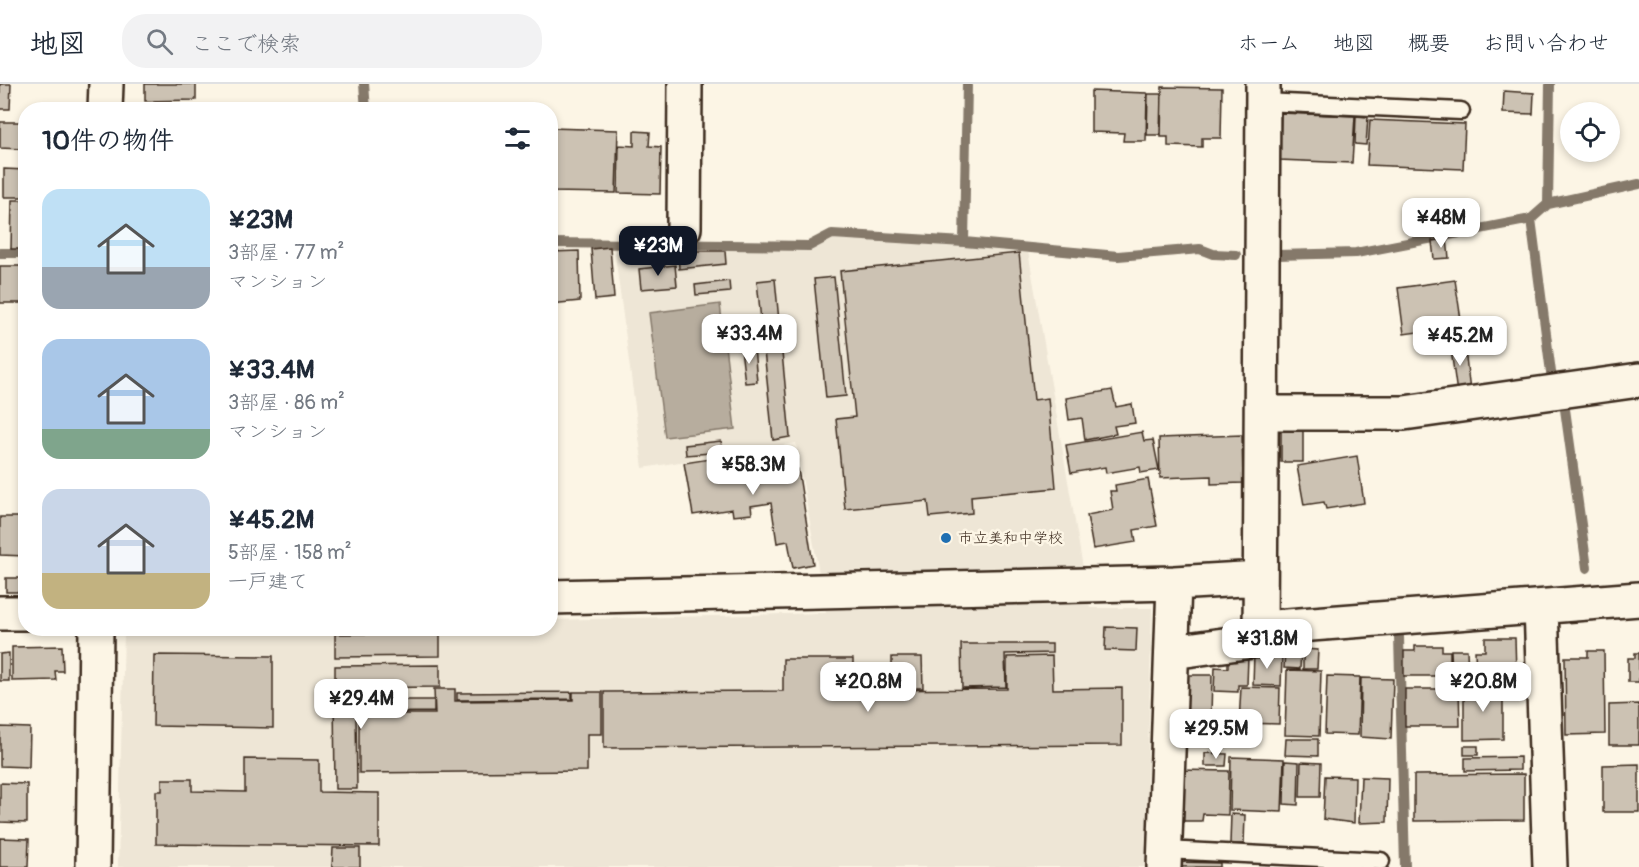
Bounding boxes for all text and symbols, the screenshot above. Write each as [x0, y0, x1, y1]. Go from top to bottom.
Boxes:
search box [122, 14, 542, 68]
icon: search [143, 25, 176, 58]
text: 地図 [30, 27, 86, 62]
text: ここで検索 [191, 30, 301, 58]
text: ホーム [1238, 30, 1300, 57]
text: 地図 [1333, 30, 1375, 57]
text: 概要 [1408, 30, 1450, 57]
text: お問い合わせ [1483, 30, 1609, 57]
map controls [1560, 102, 1620, 162]
button: locate [1560, 102, 1620, 162]
icon: filters [501, 122, 534, 155]
text: 10件の物件 [42, 125, 174, 157]
pin: ¥48M [1405, 198, 1477, 249]
text: ¥23M [228, 204, 293, 236]
text: ¥48M [1416, 205, 1466, 230]
icon: home [90, 213, 162, 285]
pin: ¥23M [622, 226, 694, 277]
text: ¥23M [633, 233, 683, 258]
text: 3部屋 · 77 m² [228, 240, 344, 265]
text: マンション [228, 269, 327, 294]
pin: ¥33.4M [700, 314, 798, 365]
pin: ¥45.2M [1411, 316, 1509, 367]
text: ¥33.4M [716, 321, 782, 346]
text: ¥45.2M [1427, 323, 1493, 348]
text: ¥33.4M [228, 354, 315, 386]
icon: home [90, 363, 162, 435]
text: 3部屋 · 86 m² [228, 390, 345, 415]
text: マンション [228, 419, 327, 444]
pin: ¥58.3M [704, 445, 802, 496]
text: ¥58.3M [721, 452, 785, 477]
text: ¥45.2M [228, 504, 314, 536]
icon: home [90, 513, 162, 585]
place label: 市立美和中学校 [958, 529, 1063, 548]
marker: 市立美和中学校 [939, 531, 953, 545]
text: 5部屋 · 158 m² [228, 540, 352, 565]
text: 一戸建て [228, 569, 308, 594]
pin: ¥31.8M [1218, 619, 1316, 670]
text: ¥31.8M [1236, 626, 1298, 651]
pin: ¥20.8M [819, 662, 917, 713]
pin: ¥20.8M [1434, 662, 1532, 713]
text: ¥20.8M [834, 669, 902, 694]
text: ¥20.8M [1449, 669, 1517, 694]
pin: ¥29.4M [312, 679, 410, 730]
text: ¥29.4M [328, 686, 394, 711]
pin: ¥29.5M [1167, 709, 1265, 760]
text: ¥29.5M [1184, 716, 1248, 741]

